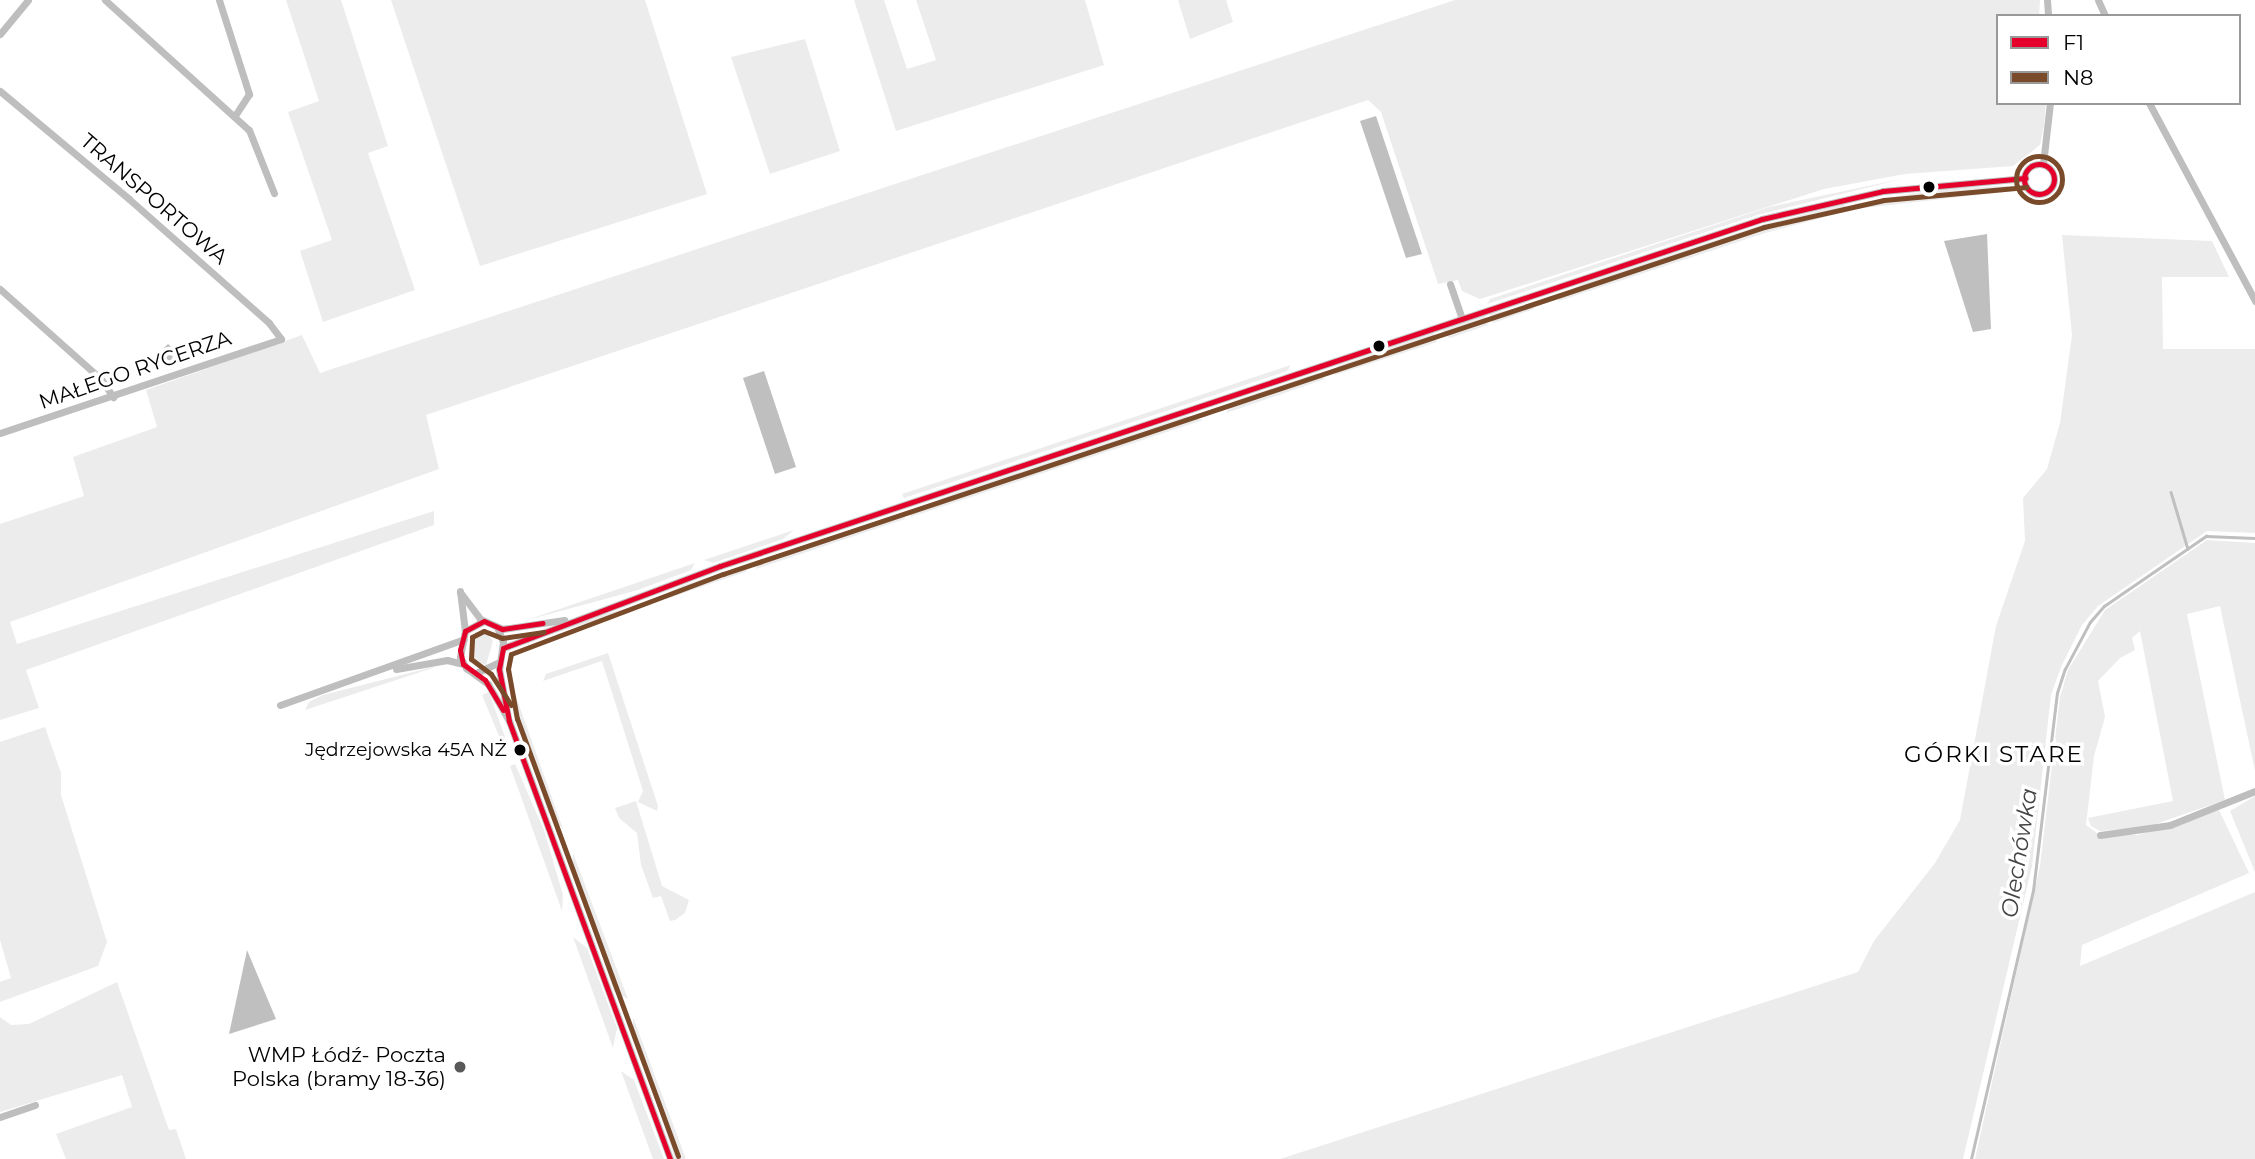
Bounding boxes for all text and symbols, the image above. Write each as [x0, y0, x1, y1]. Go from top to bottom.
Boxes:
legend [1996, 14, 2241, 105]
text: F1 [2063, 30, 2084, 55]
text: N8 [2063, 65, 2093, 90]
street label: TRANSPORTOWA [75, 128, 233, 270]
unlabelled marker [1922, 180, 1936, 194]
street label: MAŁEGO RYCERZA [36, 325, 234, 415]
unlabelled marker [1372, 339, 1386, 353]
place label: Jędrzejowska 45A NŻ [305, 739, 507, 761]
district label: GÓRKI STARE [1905, 740, 2083, 768]
marker: Jędrzejowska 45A NŻ [513, 743, 527, 757]
water label: Olechówka [1995, 786, 2043, 920]
place label: WMP Łódź- Poczta Polska (bramy 18-36) [232, 1042, 446, 1092]
marker: WMP Łódź- Poczta Polska (bramy 18-36) [452, 1059, 468, 1075]

